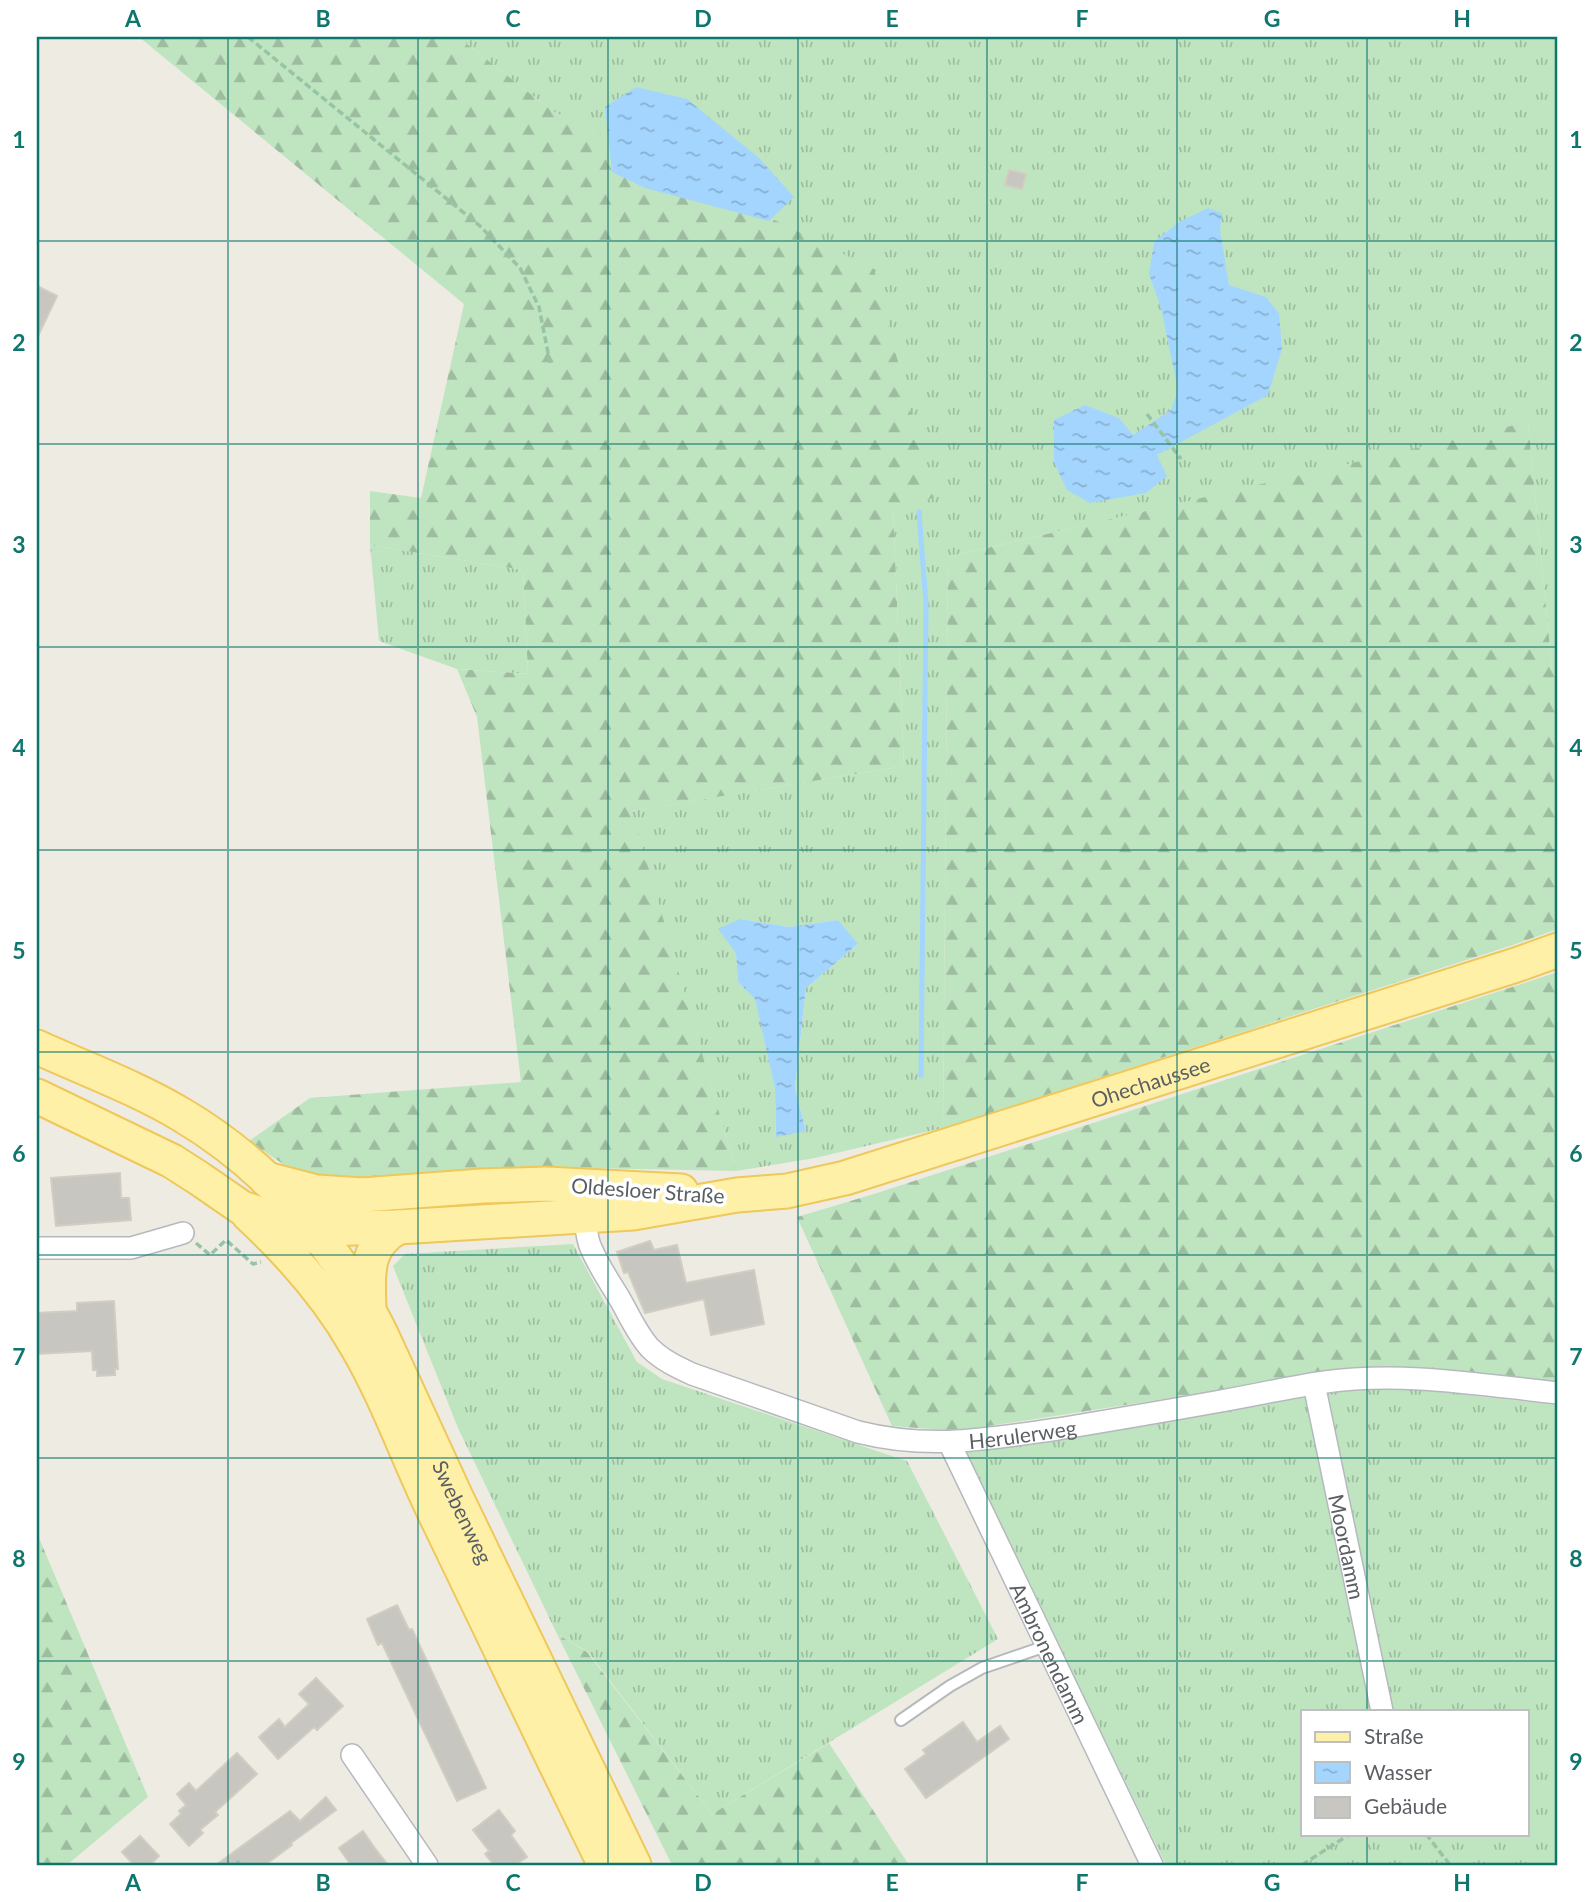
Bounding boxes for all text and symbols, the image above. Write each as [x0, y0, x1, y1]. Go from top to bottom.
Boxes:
text: A [124, 4, 142, 32]
text: B [315, 4, 331, 32]
text: C [505, 4, 521, 32]
text: D [694, 4, 712, 32]
text: E [885, 4, 899, 32]
text: F [1075, 4, 1089, 32]
text: G [1264, 4, 1280, 32]
text: H [1453, 4, 1471, 32]
text: 1 [12, 125, 26, 153]
text: 1 [1569, 125, 1583, 153]
text: 2 [12, 328, 26, 356]
text: 2 [1569, 328, 1583, 356]
text: 3 [12, 530, 26, 558]
text: 3 [1569, 530, 1583, 558]
text: 4 [12, 733, 26, 761]
text: 4 [1569, 733, 1583, 761]
text: 5 [12, 936, 26, 964]
text: 5 [1569, 936, 1583, 964]
street label: Ohechaussee [1087, 1050, 1213, 1112]
text: 6 [12, 1139, 26, 1167]
text: 6 [1569, 1139, 1583, 1167]
street label: Oldesloer Straße [570, 1172, 726, 1208]
text: 7 [12, 1342, 26, 1370]
text: 7 [1569, 1342, 1583, 1370]
street label: Herulerweg [968, 1414, 1078, 1453]
street label: Swebenweg [428, 1456, 499, 1567]
street label: Moordamm [1325, 1492, 1371, 1601]
text: 8 [12, 1544, 26, 1572]
text: 8 [1569, 1544, 1583, 1572]
street label: Ambronendamm [1006, 1578, 1095, 1728]
legend [1301, 1710, 1528, 1836]
text: Straße [1364, 1723, 1424, 1748]
text: 9 [12, 1747, 26, 1775]
text: 9 [1569, 1747, 1583, 1775]
text: Wasser [1364, 1759, 1432, 1784]
text: Gebäude [1364, 1793, 1447, 1818]
text: A [124, 1868, 142, 1896]
text: B [315, 1868, 331, 1896]
text: C [505, 1868, 521, 1896]
text: D [694, 1868, 712, 1896]
text: E [885, 1868, 899, 1896]
text: F [1075, 1868, 1089, 1896]
text: G [1264, 1868, 1280, 1896]
text: H [1453, 1868, 1471, 1896]

